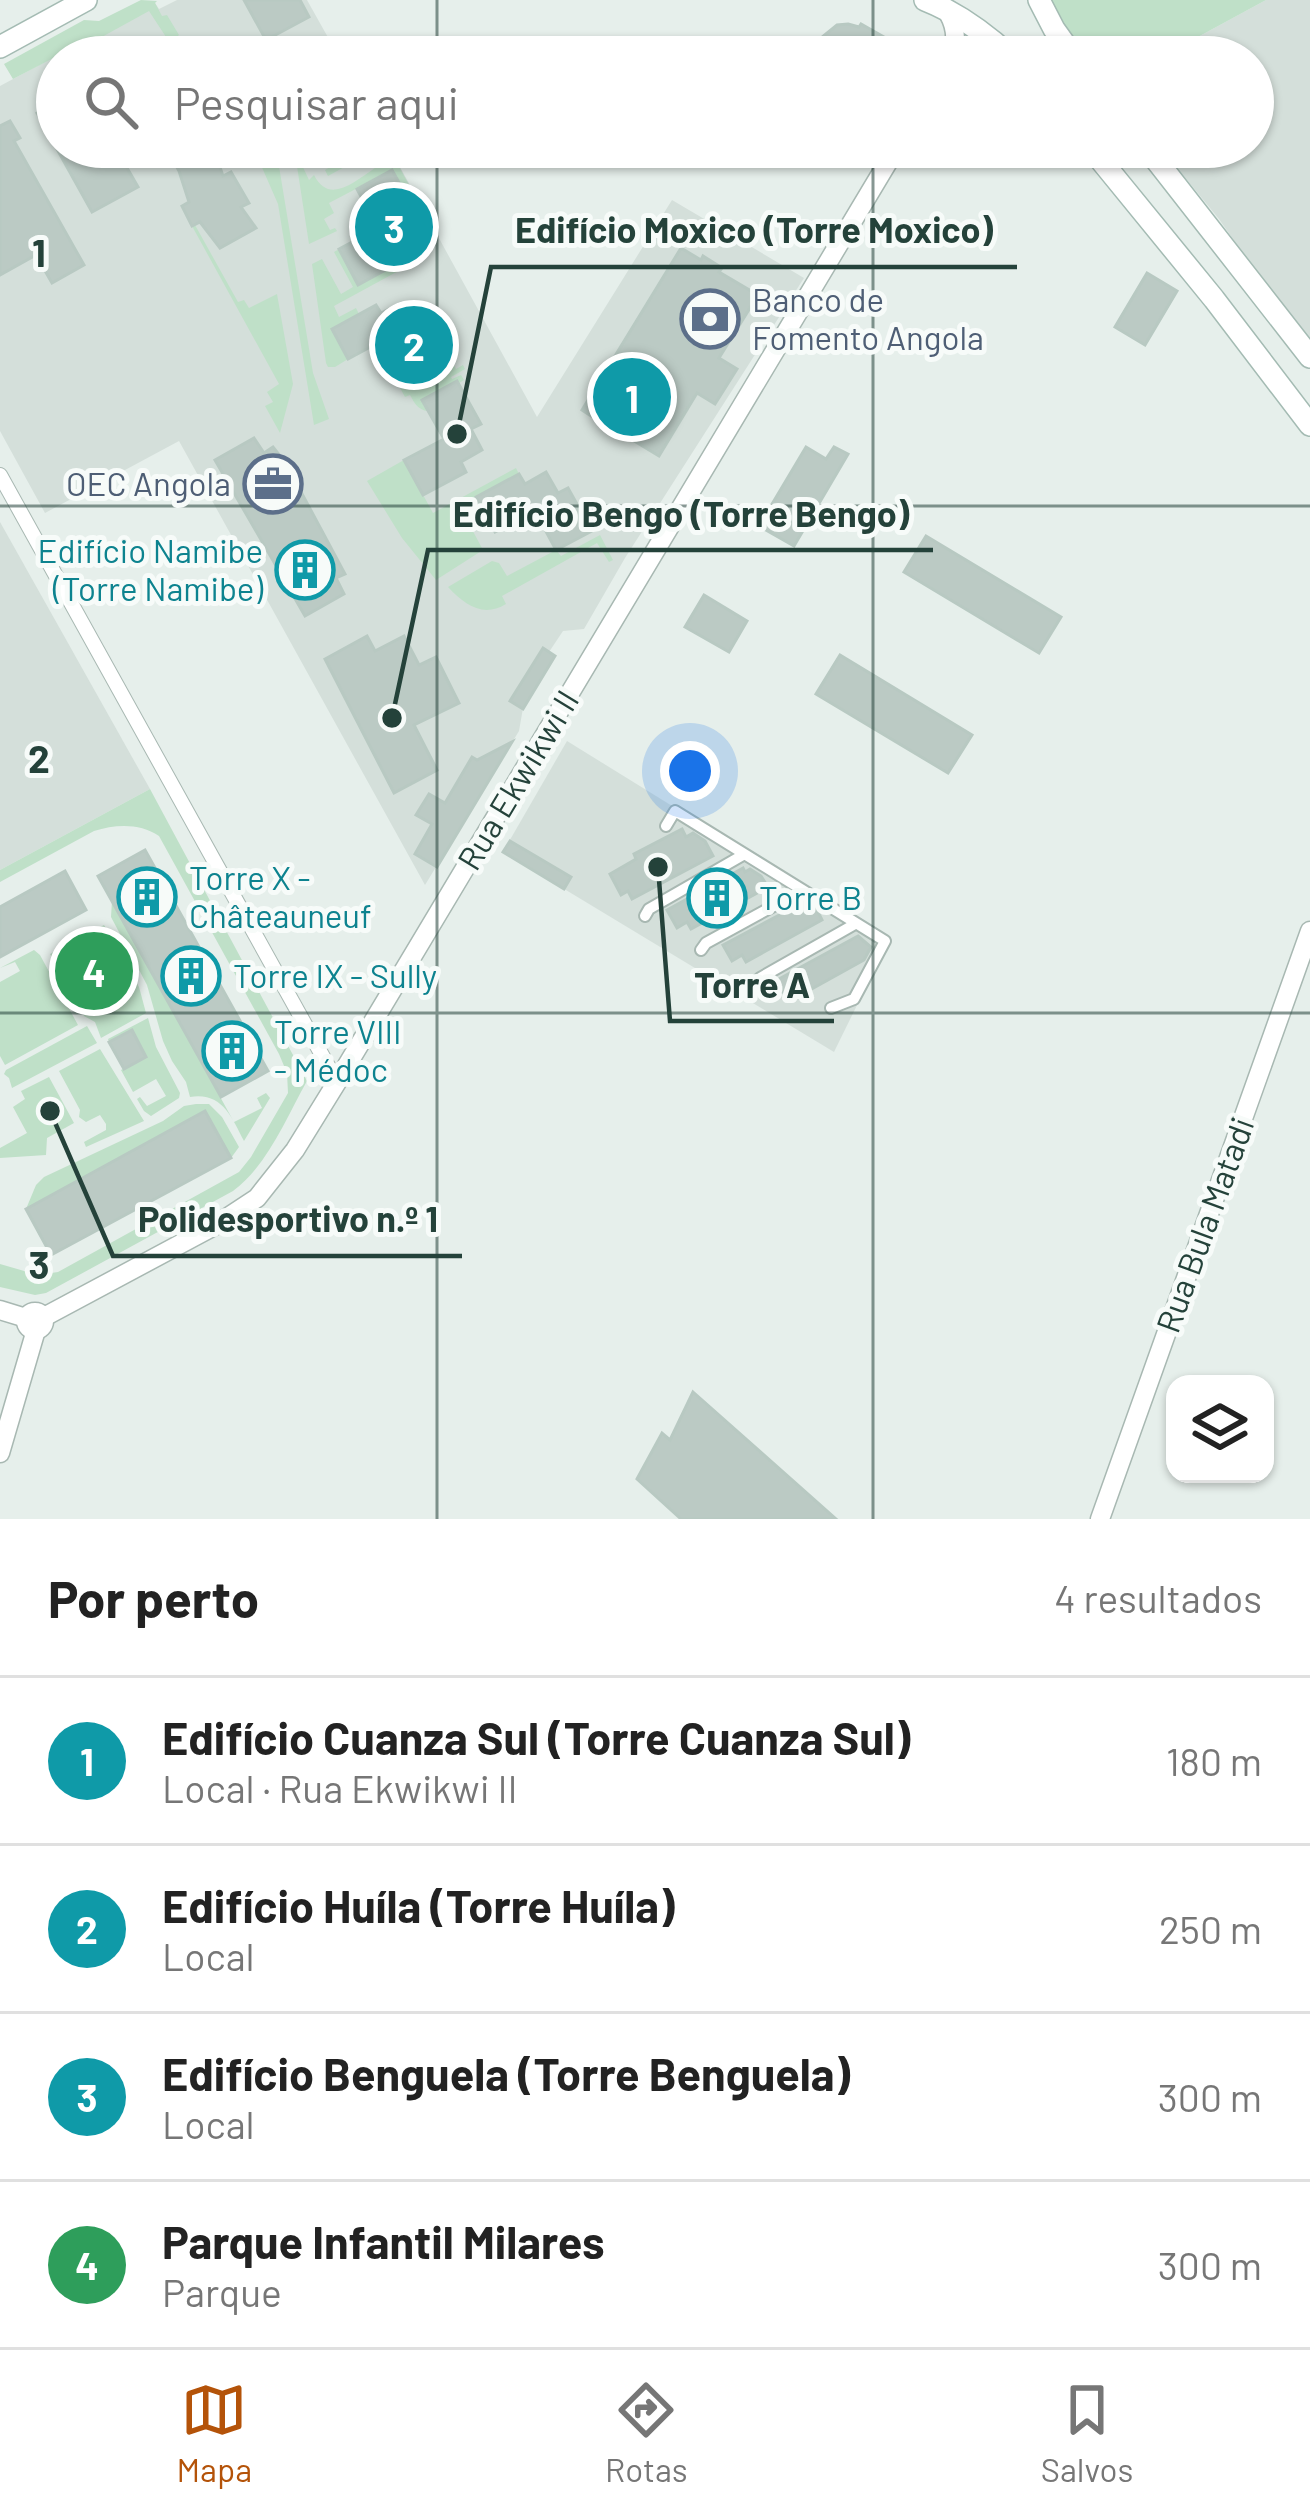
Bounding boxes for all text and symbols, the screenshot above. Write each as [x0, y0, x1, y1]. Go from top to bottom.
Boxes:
search box [36, 36, 1274, 168]
icon: search [78, 69, 144, 135]
text: Pesquisar aqui [174, 75, 459, 129]
pin: 3 [355, 182, 433, 272]
callout: Edifício Moxico (Torre Moxico) [491, 195, 1017, 267]
text: Edifício Moxico (Torre Moxico) [515, 207, 994, 250]
text: 1 [32, 228, 46, 275]
place label: Banco de Fomento Angola [752, 279, 984, 357]
bank icon: Banco de Fomento Angola [679, 288, 741, 350]
pin: 2 [375, 300, 453, 390]
pin: 1 [593, 352, 671, 442]
office icon: OEC Angola [242, 453, 304, 515]
place label: OEC Angola [66, 463, 231, 503]
callout: Edifício Bengo (Torre Bengo) [428, 478, 933, 550]
text: Edifício Bengo (Torre Bengo) [453, 491, 910, 534]
place label: Edifício Namibe (Torre Namibe) [37, 530, 263, 608]
building icon: Edifício Namibe (Torre Namibe) [274, 539, 336, 601]
street label: Rua Ekwikwi II [448, 682, 586, 877]
text: 2 [28, 734, 50, 781]
your location [660, 741, 720, 801]
place label: Torre X - Châteauneuf [189, 857, 372, 935]
building icon: Torre X - Châteauneuf [116, 866, 178, 928]
building icon: Torre B [686, 867, 748, 929]
place label: Torre B [759, 877, 862, 917]
pin: 4 [55, 926, 133, 1016]
building icon: Torre IX - Sully [160, 945, 222, 1007]
callout: Torre A [670, 949, 834, 1021]
place label: Torre IX - Sully [233, 955, 437, 995]
text: Torre A [694, 962, 810, 1005]
place label: Torre VIII - Médoc [274, 1011, 402, 1089]
building icon: Torre VIII - Médoc [201, 1020, 263, 1082]
street label: Rua Bula Matadi [1147, 1112, 1261, 1338]
callout: Polidesportivo n.º 1 [113, 1184, 462, 1256]
text: Polidesportivo n.º 1 [138, 1196, 438, 1239]
text: 3 [28, 1240, 50, 1287]
map controls [1166, 1375, 1274, 1483]
button: layers [1166, 1375, 1274, 1483]
text: Por perto [48, 1567, 259, 1628]
text: 4 resultados [1054, 1574, 1262, 1621]
text: Edifício Cuanza Sul (Torre Cuanza Sul) [162, 1710, 910, 1764]
text: 1 [80, 1737, 94, 1784]
text: 180 m [1166, 1737, 1262, 1784]
text: Local · Rua Ekwikwi II [162, 1764, 518, 1811]
text: Edifício Huíla (Torre Huíla) [162, 1878, 675, 1932]
text: 2 [76, 1905, 98, 1952]
text: 250 m [1159, 1905, 1262, 1952]
text: Local [162, 1932, 255, 1979]
text: Edifício Benguela (Torre Benguela) [162, 2046, 850, 2100]
text: 3 [76, 2073, 98, 2120]
text: 300 m [1158, 2073, 1262, 2120]
text: Local [162, 2100, 255, 2147]
text: Parque Infantil Milares [162, 2214, 605, 2268]
text: 4 [75, 2241, 99, 2288]
text: 300 m [1158, 2241, 1262, 2288]
text: Parque [162, 2268, 282, 2315]
tab: Mapa [177, 2377, 252, 2489]
tab: Rotas [605, 2377, 688, 2489]
tab: Salvos [1041, 2377, 1133, 2489]

